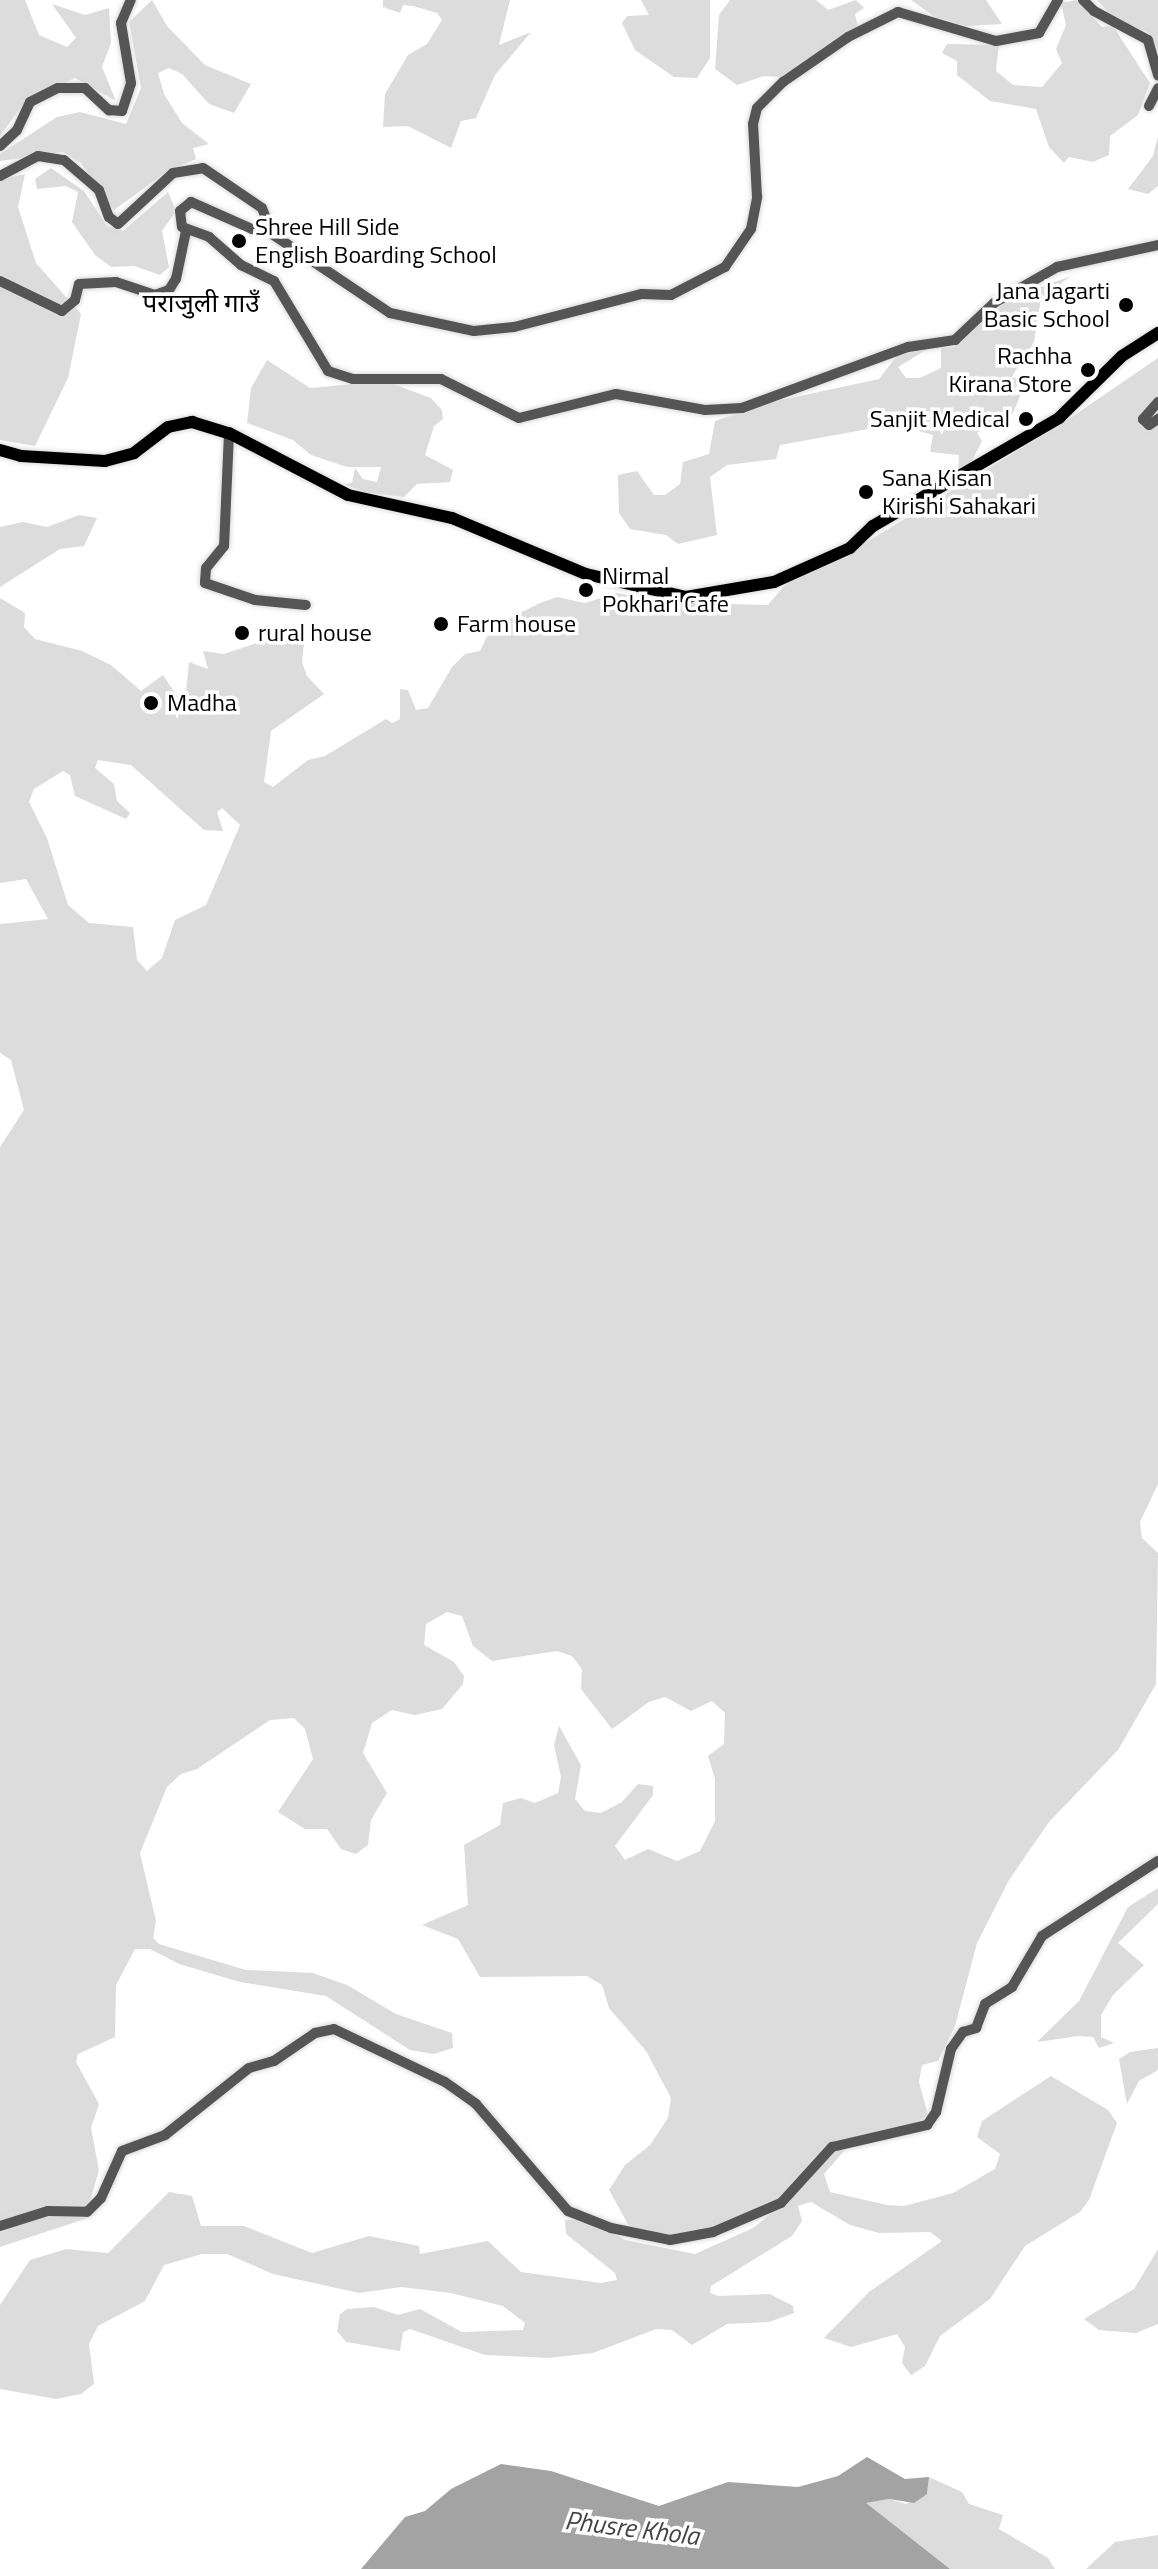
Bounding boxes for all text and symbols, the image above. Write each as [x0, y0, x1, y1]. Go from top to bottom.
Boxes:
place label: Shree Hill Side English Boarding School [255, 213, 497, 269]
marker: Shree Hill Side English Boarding School [230, 232, 248, 250]
place label: Jana Jagarti Basic School [984, 277, 1110, 333]
district label: पराजुली गाउँ [142, 287, 260, 319]
marker: Jana Jagarti Basic School [1117, 296, 1135, 314]
place label: Rachha Kirana Store [948, 342, 1072, 398]
marker: Rachha Kirana Store [1079, 361, 1097, 379]
place label: Sanjit Medical [870, 405, 1010, 433]
marker: Sanjit Medical [1017, 410, 1035, 428]
place label: Sana Kisan Kirishi Sahakari [882, 464, 1036, 520]
marker: Sana Kisan Kirishi Sahakari [857, 483, 875, 501]
place label: Nirmal Pokhari Cafe [602, 562, 729, 618]
marker: Nirmal Pokhari Cafe [577, 581, 595, 599]
place label: Farm house [457, 610, 576, 638]
marker: Farm house [432, 615, 450, 633]
place label: rural house [258, 619, 372, 647]
marker: rural house [233, 624, 251, 642]
place label: Madha [167, 689, 237, 717]
marker: Madha [142, 694, 160, 712]
water label: Phusre Khola [563, 2504, 701, 2552]

